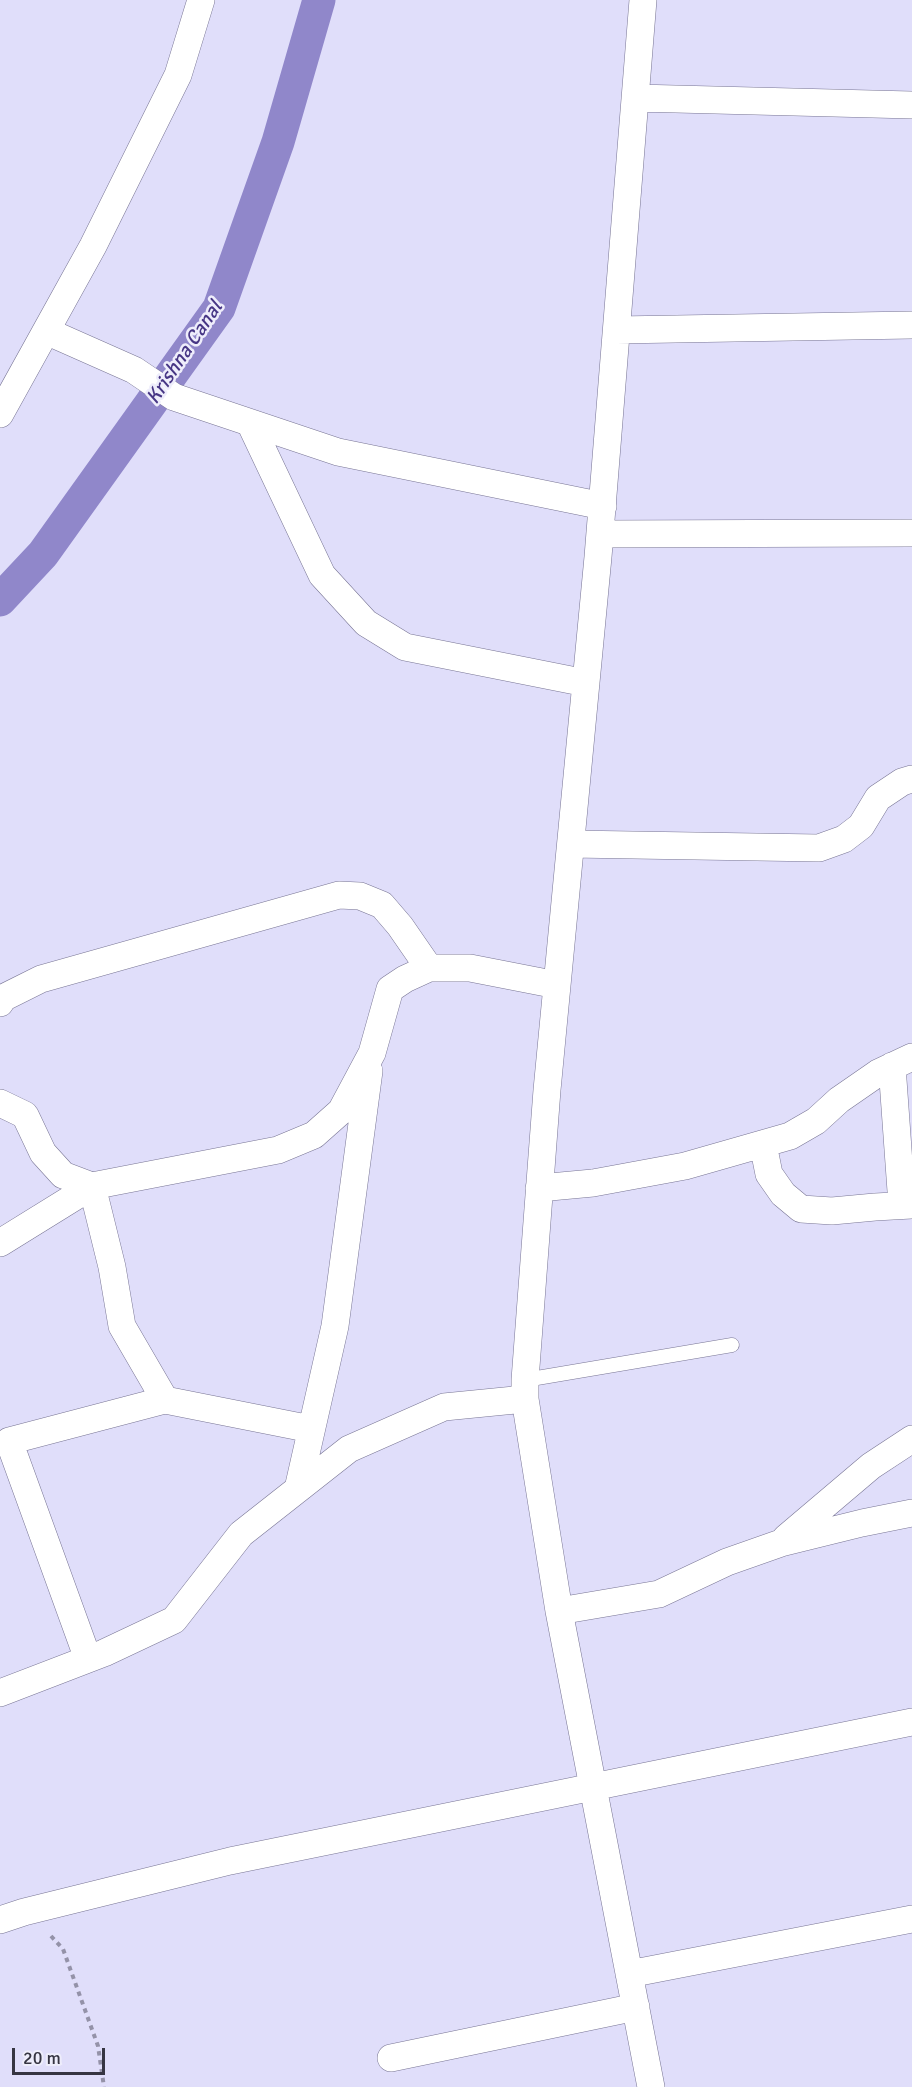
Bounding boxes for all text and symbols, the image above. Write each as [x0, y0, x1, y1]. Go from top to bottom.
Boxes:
water label: Krishna Canal [142, 297, 228, 409]
scale bar [15, 2036, 108, 2074]
text: 20 m [23, 2047, 61, 2069]

